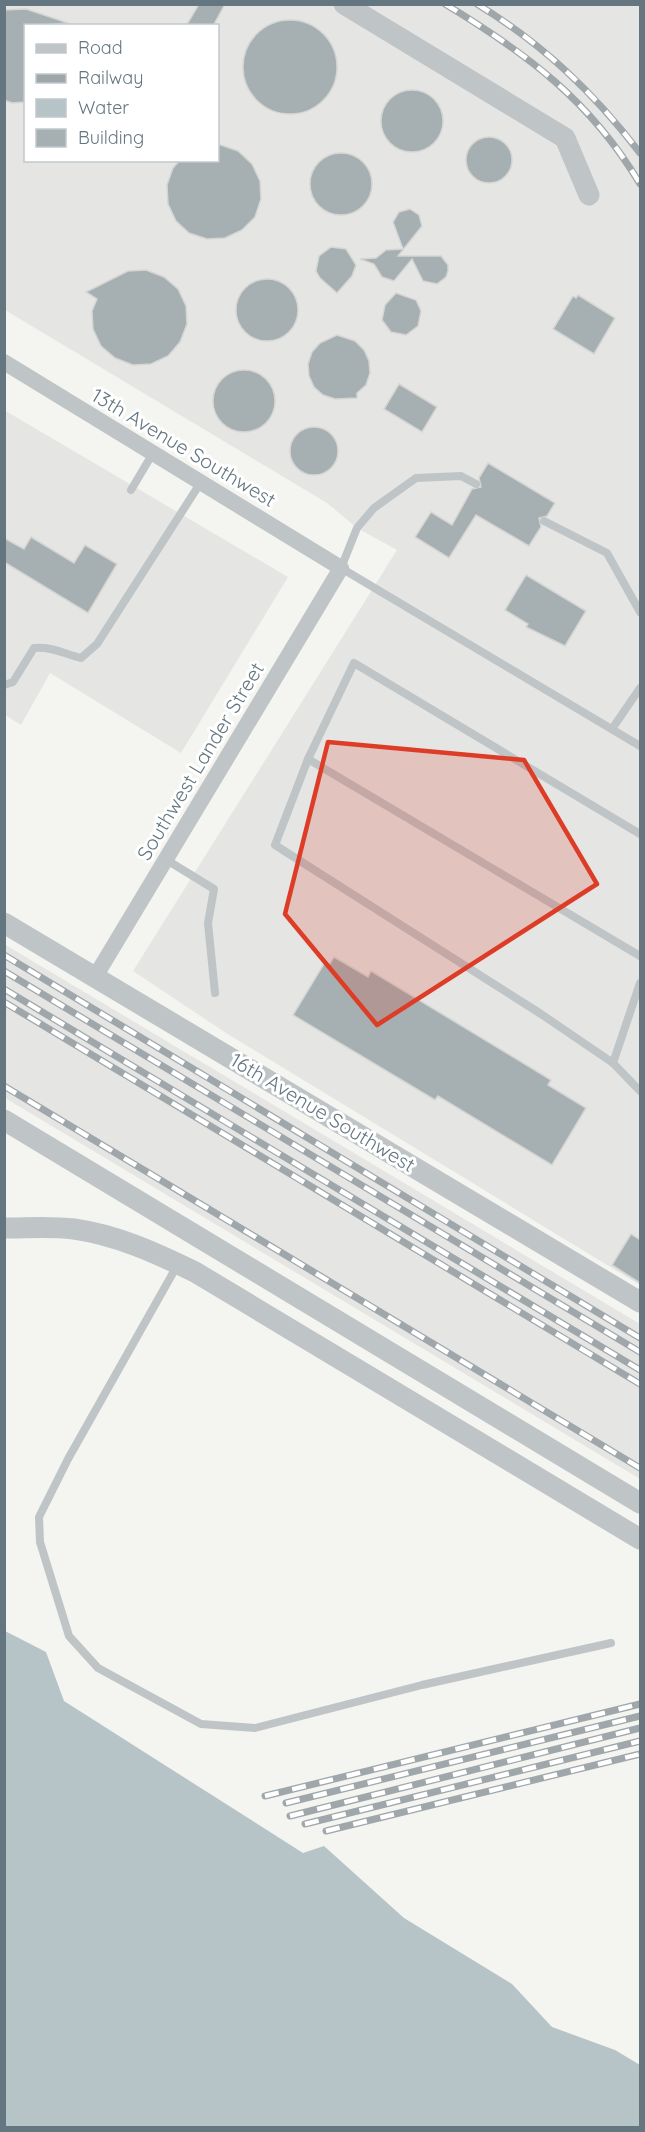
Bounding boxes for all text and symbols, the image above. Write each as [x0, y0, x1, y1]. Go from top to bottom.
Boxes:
legend [24, 24, 219, 162]
text: Road [78, 36, 123, 59]
text: Railway [78, 66, 144, 89]
text: Water [78, 96, 129, 119]
text: Building [78, 126, 144, 149]
street label: 13th Avenue Southwest [87, 382, 281, 512]
street label: Southwest Lander Street [131, 657, 269, 864]
street label: 16th Avenue Southwest [226, 1047, 420, 1177]

